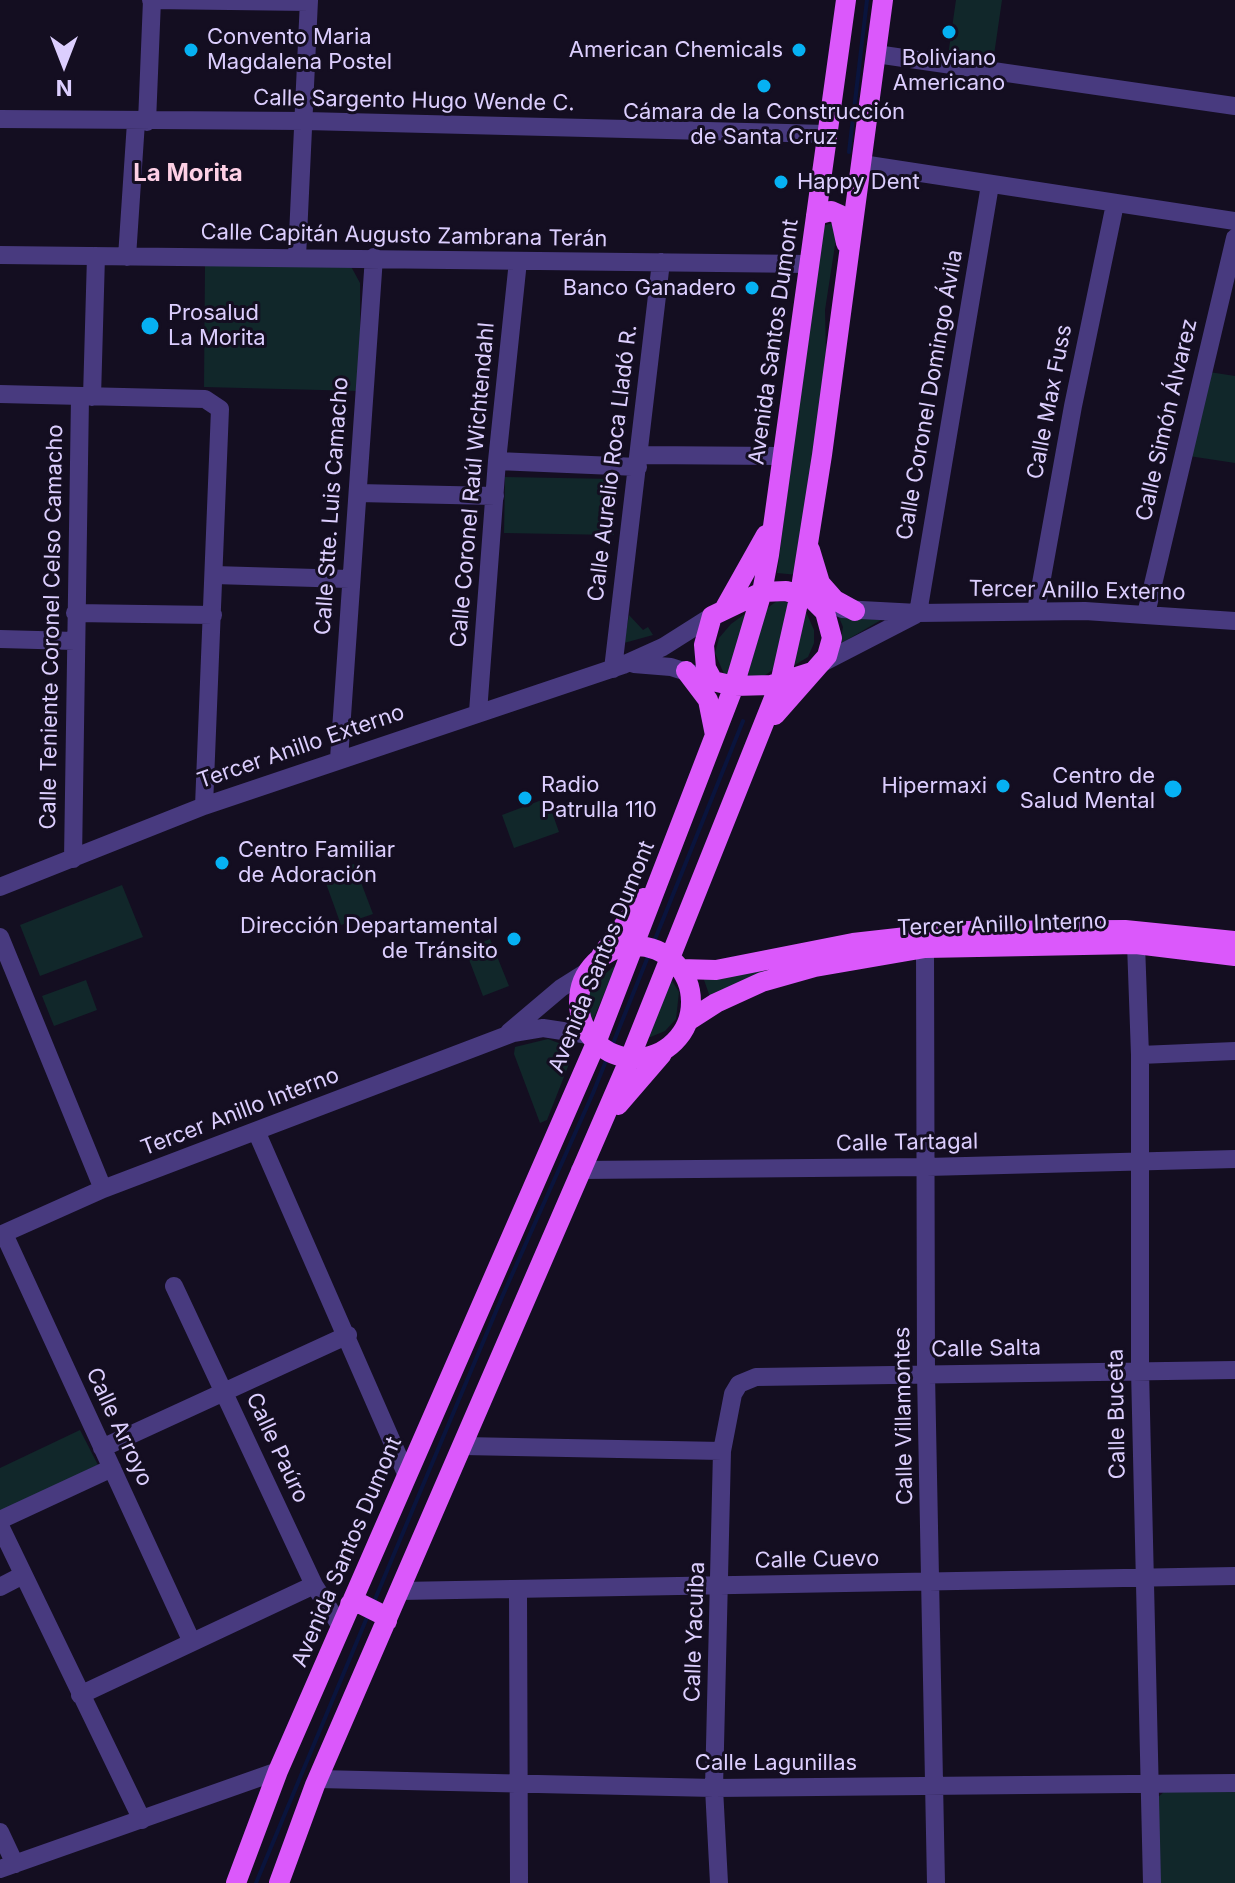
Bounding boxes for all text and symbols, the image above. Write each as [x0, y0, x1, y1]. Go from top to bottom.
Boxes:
marker: Boliviano Americano [940, 23, 958, 41]
north arrow [24, 24, 104, 104]
place label: Convento Maria Magdalena Postel [207, 24, 392, 76]
place label: American Chemicals [569, 37, 783, 63]
marker: Convento Maria Magdalena Postel [182, 41, 200, 59]
marker: American Chemicals [790, 41, 808, 59]
place label: Boliviano Americano [893, 45, 1005, 96]
text: N [56, 75, 72, 101]
marker: Cámara de la Construcción de Santa Cruz [755, 77, 773, 95]
street label: Calle Sargento Hugo Wende C. [253, 85, 575, 117]
place label: Cámara de la Construcción de Santa Cruz [623, 99, 905, 150]
district label: La Morita [133, 160, 243, 188]
place label: Happy Dent [797, 169, 920, 195]
marker: Happy Dent [772, 173, 790, 191]
street label: Avenida Santos Dumont [744, 217, 804, 467]
street label: Calle Capitán Augusto Zambrana Terán [200, 219, 608, 253]
street label: Calle Coronel Domingo Ávila [891, 248, 969, 542]
place label: Banco Ganadero [563, 275, 736, 301]
marker: Banco Ganadero [743, 279, 761, 297]
place label: Prosalud La Morita [168, 300, 266, 352]
marker: Prosalud La Morita [139, 315, 161, 337]
street label: Calle Simón Álvarez [1131, 316, 1203, 524]
street label: Calle Coronel Raúl Wichtendahl [446, 321, 500, 649]
street label: Calle Max Fuss [1022, 322, 1078, 482]
street label: Calle Aurelio Roca Lladó R. [583, 323, 643, 603]
street label: Calle Stte. Luis Camacho [310, 376, 354, 636]
street label: Calle Teniente Coronel Celso Camacho [35, 424, 69, 830]
street label: Tercer Anillo Externo [968, 576, 1186, 606]
street label: Tercer Anillo Externo [194, 699, 408, 795]
place label: Centro de Salud Mental [1020, 763, 1155, 814]
place label: Radio Patrulla 110 [541, 772, 657, 824]
place label: Hipermaxi [881, 773, 987, 799]
marker: Hipermaxi [994, 777, 1012, 795]
marker: Centro de Salud Mental [1162, 778, 1184, 800]
marker: Radio Patrulla 110 [516, 789, 534, 807]
place label: Centro Familiar de Adoración [238, 837, 395, 888]
street label: Avenida Santos Dumont [543, 837, 661, 1077]
marker: Centro Familiar de Adoración [213, 854, 231, 872]
street label: Tercer Anillo Interno [897, 908, 1107, 942]
place label: Dirección Departamental de Tránsito [240, 913, 498, 964]
marker: Dirección Departamental de Tránsito [505, 930, 523, 948]
street label: Tercer Anillo Interno [137, 1062, 343, 1162]
street label: Calle Tartagal [836, 1129, 978, 1157]
street label: Calle Villamontes [889, 1327, 919, 1505]
street label: Calle Salta [931, 1335, 1041, 1363]
street label: Calle Buceta [1103, 1349, 1131, 1479]
street label: Calle Arroyo [80, 1364, 158, 1490]
street label: Calle Paúro [240, 1389, 314, 1507]
street label: Avenida Santos Dumont [286, 1433, 408, 1671]
street label: Calle Cuevo [754, 1546, 880, 1574]
street label: Calle Yacuiba [679, 1561, 711, 1703]
street label: Calle Lagunillas [695, 1750, 857, 1776]

